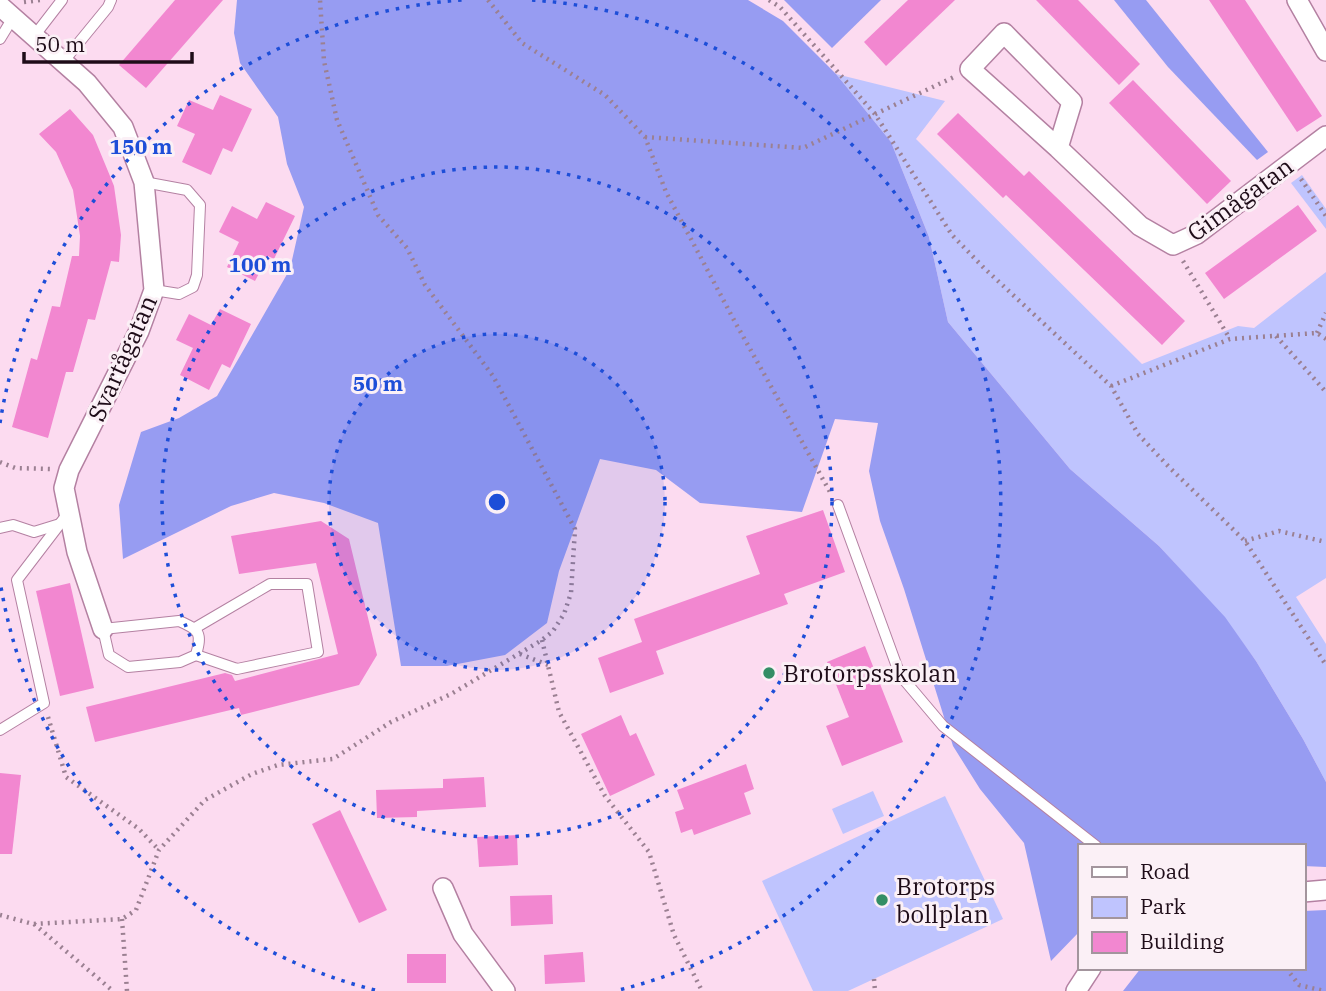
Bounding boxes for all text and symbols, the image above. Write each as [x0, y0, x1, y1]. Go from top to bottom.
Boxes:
scale bar [24, 21, 192, 65]
text: 50 m [35, 30, 85, 58]
text: 150 m [109, 132, 173, 160]
street label: Gimågatan [1181, 150, 1299, 248]
text: 100 m [228, 250, 292, 278]
street label: Svartågatan [80, 290, 164, 426]
text: 50 m [353, 369, 403, 397]
centre of rings [485, 490, 509, 514]
place label: Brotorpsskolan [783, 657, 957, 689]
marker: Brotorpsskolan [761, 665, 777, 681]
legend [1078, 844, 1305, 970]
text: Road [1140, 857, 1190, 885]
place label: Brotorps bollplan [896, 870, 995, 930]
marker: Brotorps bollplan [874, 892, 890, 908]
text: Park [1140, 892, 1187, 920]
text: Building [1140, 927, 1225, 955]

